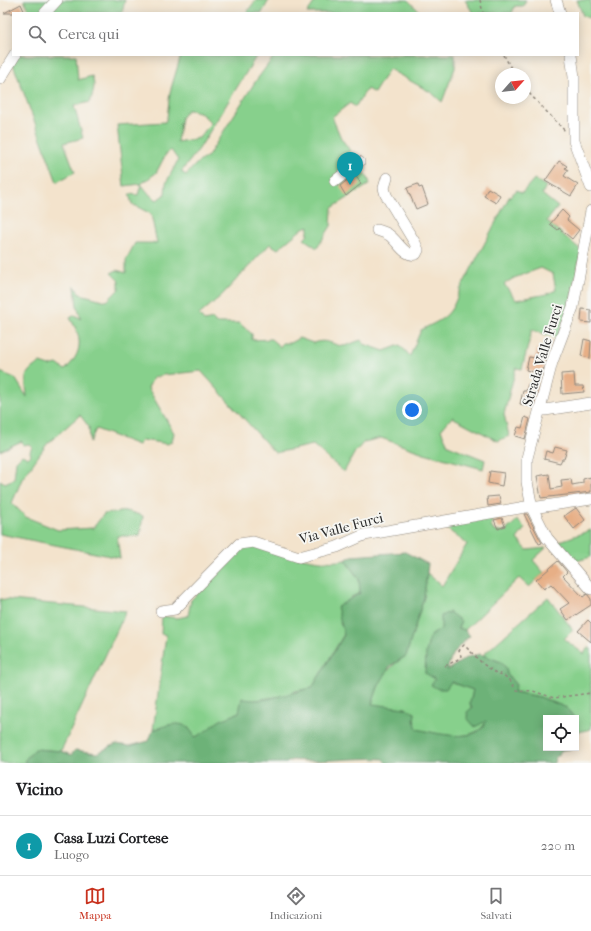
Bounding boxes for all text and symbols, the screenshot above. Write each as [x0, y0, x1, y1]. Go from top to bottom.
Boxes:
search box [12, 12, 579, 56]
icon: search [26, 23, 48, 45]
text: Cerca qui [58, 25, 119, 43]
north arrow [495, 68, 531, 104]
pin: 1 [337, 152, 363, 185]
street label: Strada Valle Furci [519, 302, 566, 408]
your location [402, 400, 422, 420]
street label: Via Valle Furci [296, 509, 385, 548]
map controls [543, 715, 579, 751]
button: locate [543, 715, 579, 751]
text: Vicino [16, 779, 63, 799]
text: Casa Luzi Cortese [54, 829, 168, 847]
text: 1 [27, 838, 31, 853]
text: 220 m [541, 838, 575, 853]
text: Luogo [54, 847, 89, 862]
tab: Mappa [79, 885, 111, 922]
tab: Indicazioni [269, 885, 322, 922]
tab: Salvati [481, 885, 512, 922]

